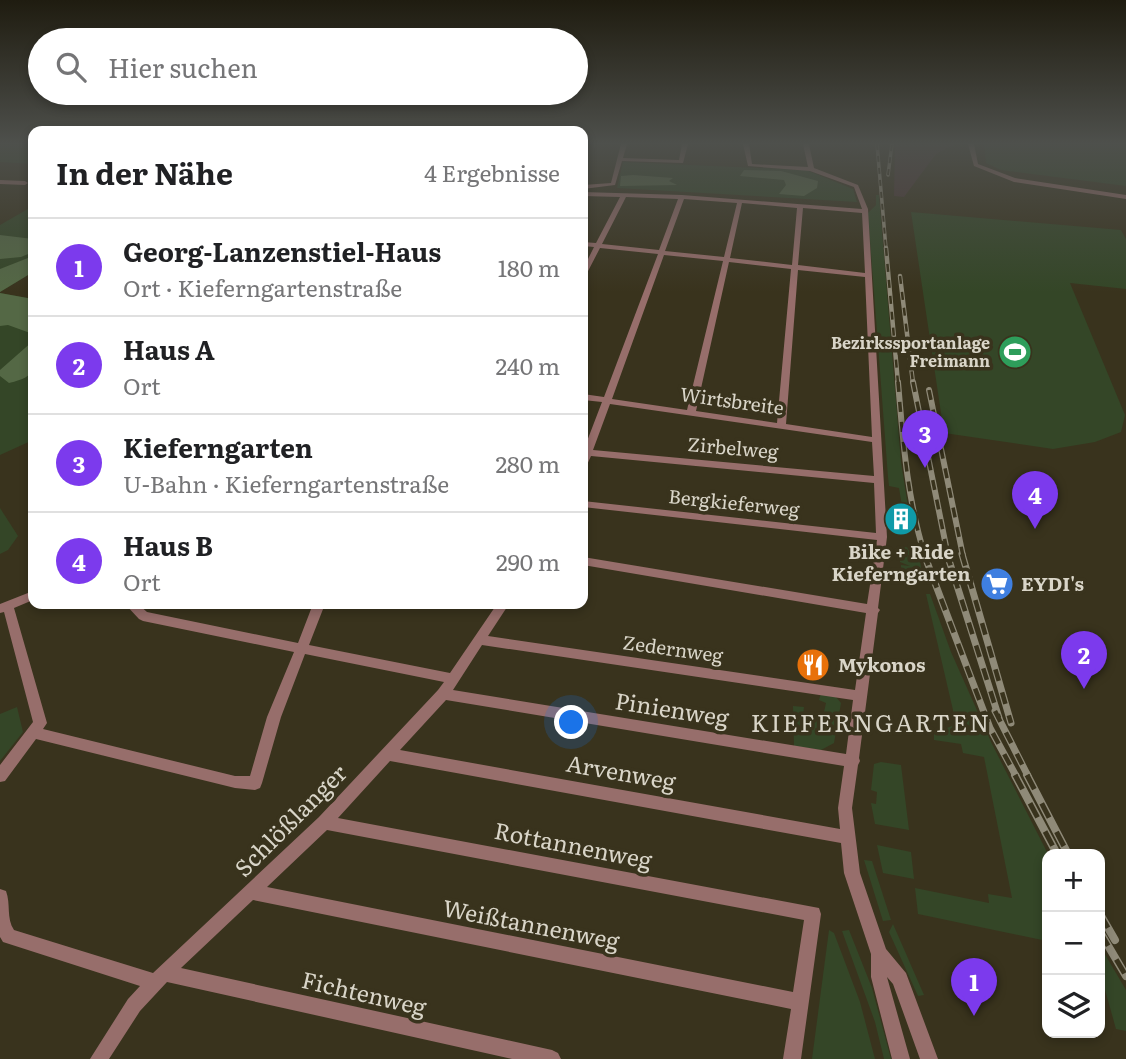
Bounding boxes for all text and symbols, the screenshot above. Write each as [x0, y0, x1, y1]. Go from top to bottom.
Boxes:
search box [28, 28, 588, 105]
text: Hier suchen [108, 47, 258, 86]
icon: search [52, 48, 90, 86]
text: In der Nähe [56, 150, 233, 194]
text: 4 Ergebnisse [424, 155, 560, 189]
text: Georg-Lanzenstiel-Haus [123, 231, 441, 270]
text: 1 [74, 250, 84, 284]
text: 180 m [498, 250, 560, 284]
text: Ort · Kieferngartenstraße [123, 270, 402, 304]
text: Haus A [123, 329, 215, 368]
place label: Bezirkssportanlage Freimann [831, 330, 990, 372]
sports icon: Bezirkssportanlage Freimann [996, 333, 1034, 371]
text: 2 [73, 348, 85, 382]
text: 240 m [495, 348, 560, 382]
text: Ort [123, 368, 161, 402]
street label: Wirtsbreite [679, 379, 786, 421]
pin: 3 [902, 410, 948, 468]
text: Kieferngarten [123, 427, 313, 466]
street label: Zirbelweg [686, 429, 780, 465]
text: 3 [73, 446, 85, 480]
text: 280 m [495, 446, 560, 480]
text: U-Bahn · Kieferngartenstraße [123, 466, 449, 500]
pin: 4 [1012, 471, 1058, 529]
street label: Bergkieferweg [667, 481, 801, 523]
building icon: Bike + Ride Kieferngarten [882, 500, 920, 538]
text: Haus B [123, 525, 213, 564]
place label: Bike + Ride Kieferngarten [832, 537, 970, 587]
text: 4 [72, 544, 86, 578]
text: 290 m [496, 544, 560, 578]
text: Ort [123, 564, 161, 598]
supermarket icon: EYDI's [978, 565, 1016, 603]
place label: EYDI's [1021, 569, 1084, 597]
street label: Zedernweg [621, 627, 725, 669]
pin: 2 [1061, 631, 1107, 689]
restaurant icon: Mykonos [794, 646, 832, 684]
place label: Mykonos [838, 650, 925, 678]
street label: Pinienweg [613, 682, 732, 734]
district label: KIEFERNGARTEN [751, 704, 991, 739]
your location [554, 705, 588, 739]
street label: Arvenweg [564, 745, 679, 797]
street label: Schlößlanger [226, 756, 354, 884]
street label: Rottannenweg [492, 812, 655, 876]
map controls [1042, 849, 1105, 1038]
button: + [1042, 849, 1105, 912]
street label: Weißtannenweg [440, 889, 623, 957]
button: − [1042, 912, 1105, 975]
pin: 1 [951, 958, 997, 1016]
street label: Fichtenweg [299, 961, 430, 1023]
button: layers [1042, 975, 1105, 1038]

